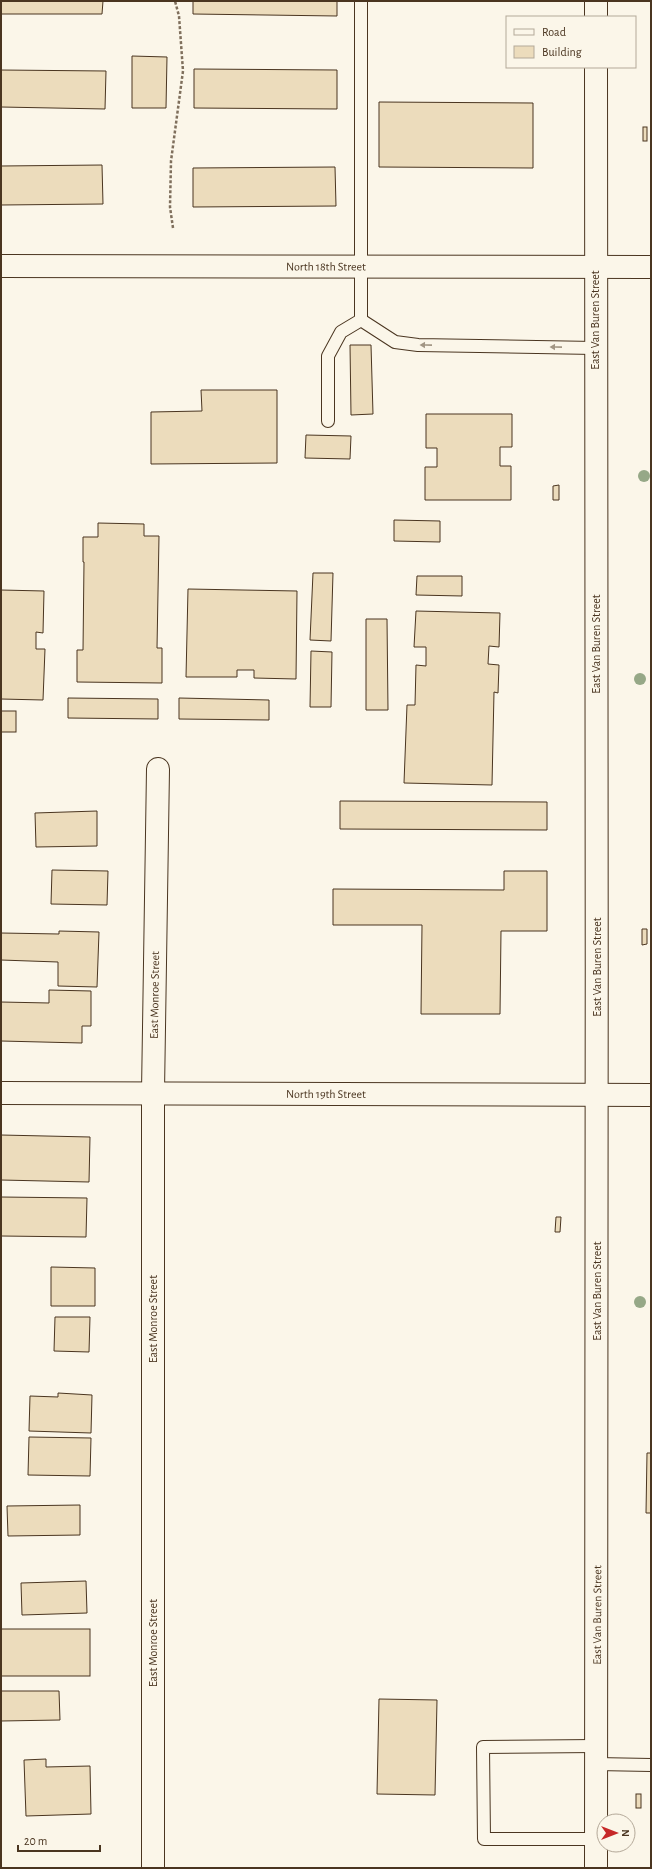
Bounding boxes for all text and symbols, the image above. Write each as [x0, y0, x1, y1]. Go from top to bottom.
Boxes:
legend [506, 16, 636, 68]
text: Road [542, 26, 566, 38]
text: Building [542, 46, 582, 58]
street label: North 18th Street [286, 260, 366, 273]
street label: East Van Buren Street [589, 270, 601, 370]
one-way arrow [419, 342, 432, 348]
one-way arrow [549, 344, 562, 350]
street label: East Van Buren Street [590, 594, 602, 694]
street label: East Van Buren Street [591, 917, 603, 1017]
street label: East Monroe Street [148, 951, 161, 1039]
street label: North 19th Street [286, 1088, 366, 1100]
street label: East Van Buren Street [591, 1241, 603, 1341]
street label: East Monroe Street [147, 1275, 159, 1363]
street label: East Van Buren Street [591, 1565, 603, 1665]
street label: East Monroe Street [147, 1599, 159, 1687]
north arrow [596, 1813, 636, 1853]
scale bar [18, 1827, 100, 1853]
text: N [620, 1829, 631, 1837]
text: 20 m [24, 1835, 47, 1847]

